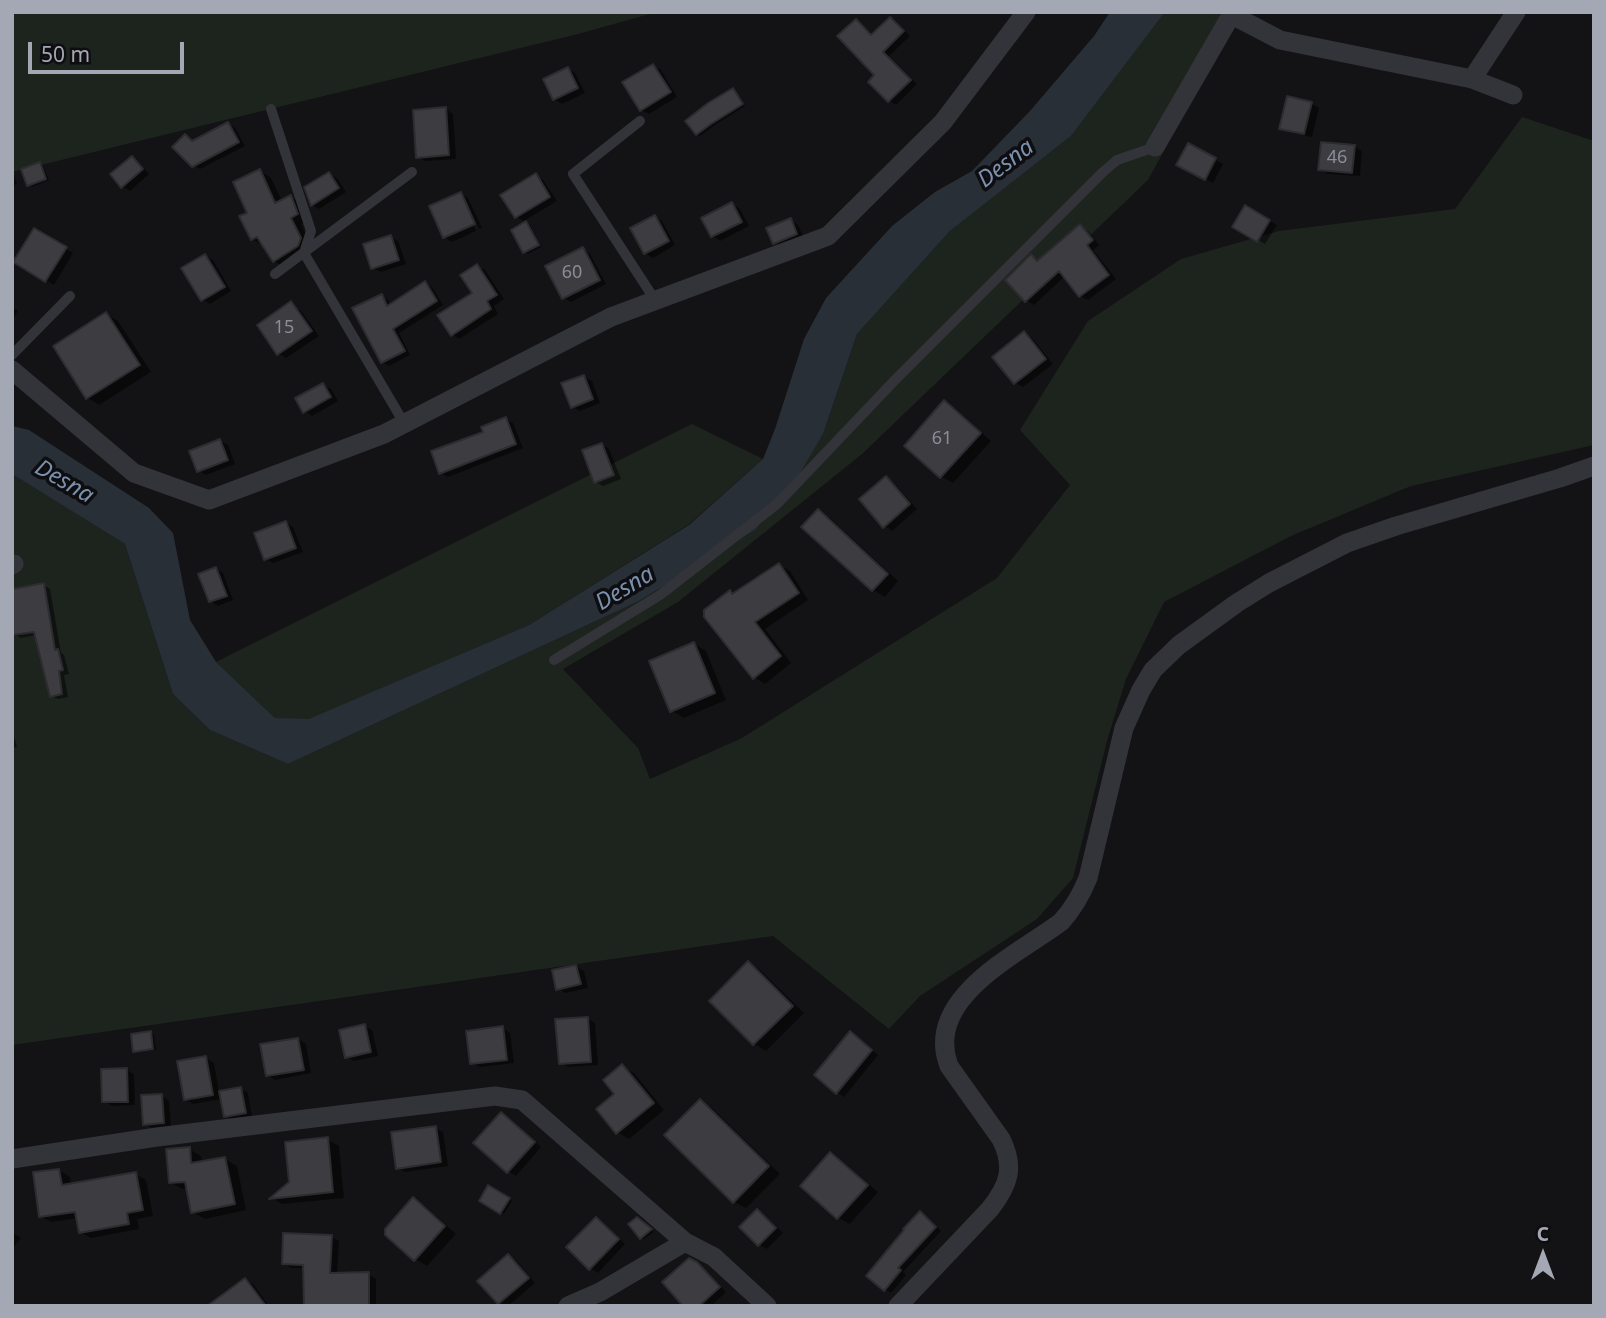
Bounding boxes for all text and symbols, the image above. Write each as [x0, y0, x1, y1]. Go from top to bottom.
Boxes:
scale bar [32, 28, 187, 72]
text: 50 m [41, 40, 90, 68]
water label: Desna [972, 134, 1040, 194]
house number: 46 [1327, 147, 1347, 169]
house number: 60 [562, 262, 582, 284]
house number: 15 [274, 317, 294, 339]
house number: 61 [932, 428, 952, 450]
water label: Desna [30, 454, 98, 510]
water label: Desna [591, 561, 659, 617]
north arrow [1508, 1220, 1578, 1290]
text: С [1537, 1221, 1549, 1247]

